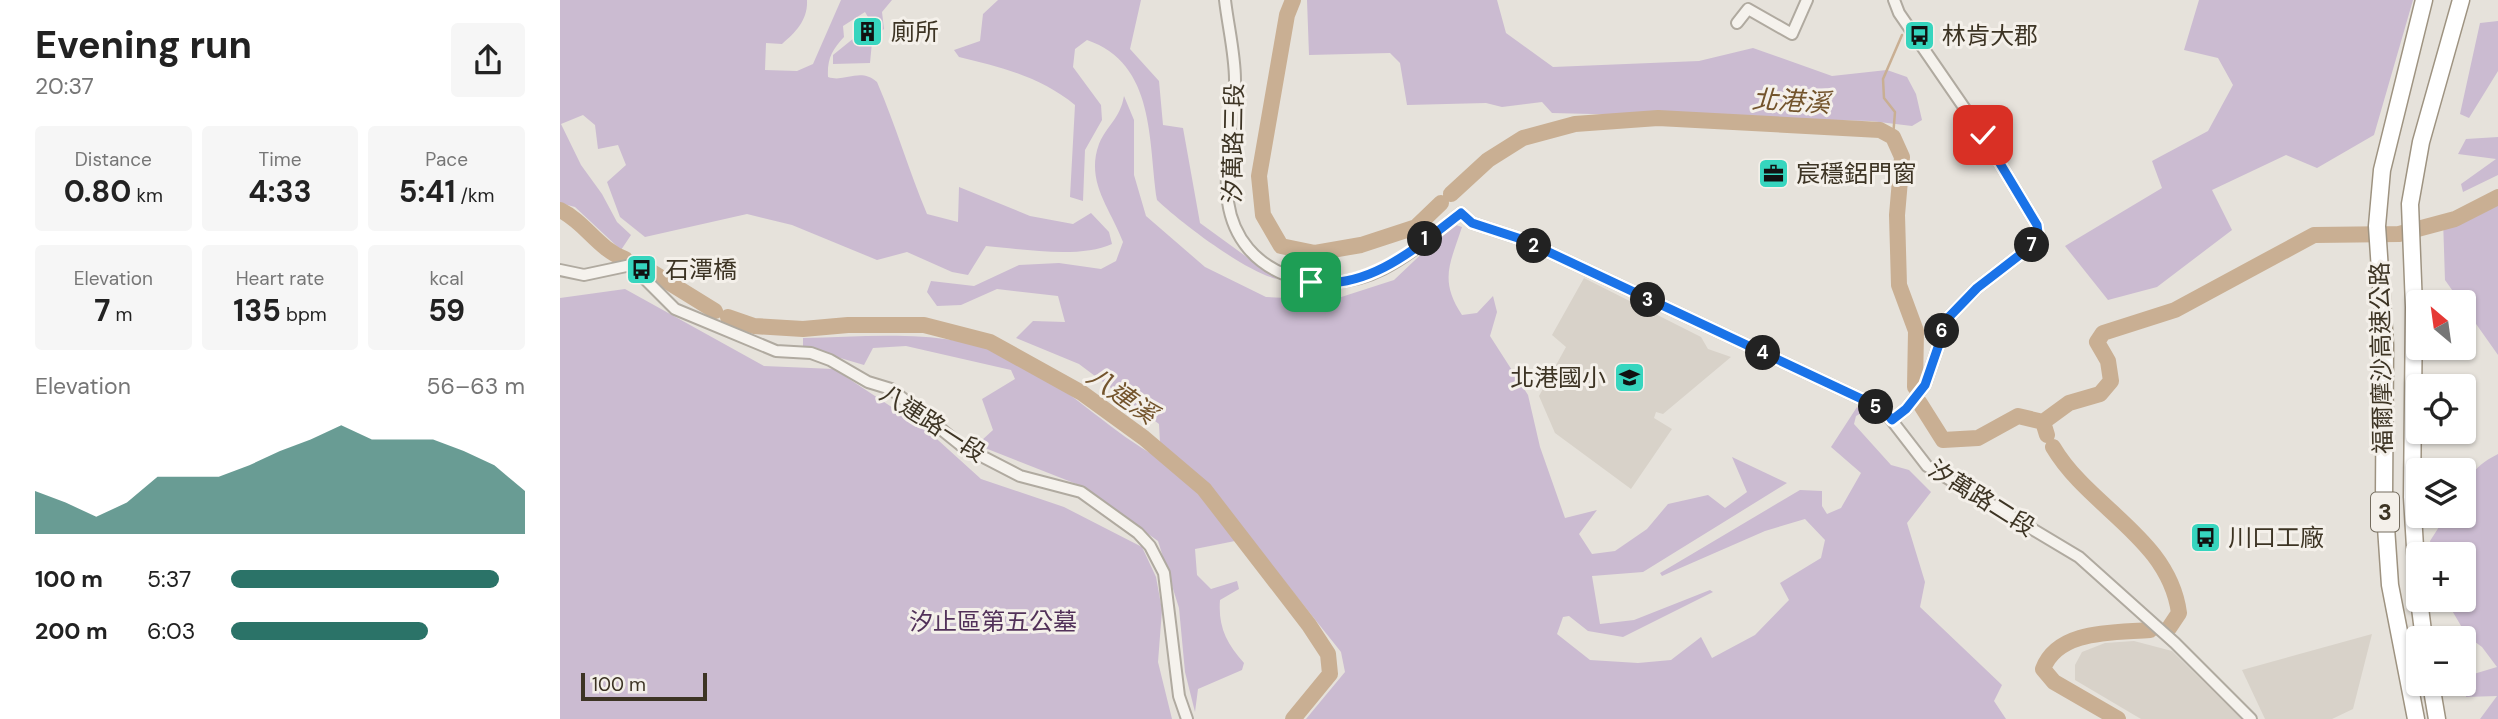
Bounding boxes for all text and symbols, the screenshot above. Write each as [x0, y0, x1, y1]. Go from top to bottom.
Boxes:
building icon: 廁所 [851, 14, 885, 48]
place label: 廁所 [891, 16, 939, 47]
bus stop icon: 林肯大郡 [1902, 18, 1936, 52]
text: Evening run [35, 20, 252, 70]
place label: 林肯大郡 [1942, 20, 2038, 51]
button: share [451, 23, 525, 97]
text: 20:37 [35, 71, 94, 101]
water label: 北港溪 [1751, 82, 1835, 120]
street label: 汐萬路三段 [1216, 83, 1250, 203]
pin [1953, 105, 2013, 165]
icon: check [1964, 116, 2002, 154]
text: Distance [75, 147, 152, 172]
text: Time [259, 147, 301, 172]
text: Pace [425, 147, 468, 172]
office icon: 宸穩鋁門窗 [1756, 156, 1790, 190]
place label: 宸穩鋁門窗 [1796, 158, 1916, 189]
text: 0.80 [64, 172, 131, 211]
text: 4:33 [248, 172, 312, 211]
text: 5:41 [399, 172, 456, 211]
text: km [131, 183, 163, 208]
text: /km [456, 183, 495, 208]
pin: 1 [1408, 222, 1442, 256]
text: 1 [1421, 226, 1428, 251]
pin: 7 [2014, 228, 2050, 262]
pin: 2 [1516, 229, 1552, 264]
text: 7 [2026, 232, 2037, 257]
text: 2 [1528, 233, 1539, 258]
bus stop icon: 石潭橋 [625, 252, 659, 286]
pin [1281, 252, 1341, 312]
place label: 石潭橋 [665, 254, 737, 285]
street label: 福爾摩沙高速公路 [2364, 262, 2398, 454]
icon: arrive [1292, 263, 1330, 301]
text: Elevation [74, 266, 153, 291]
text: Heart rate [236, 266, 324, 291]
text: kcal [429, 266, 464, 291]
pin: 3 [1630, 282, 1666, 318]
text: 3 [1642, 287, 1653, 312]
north arrow [2406, 290, 2476, 360]
map controls [2406, 290, 2476, 696]
text: 7 [94, 291, 110, 330]
text: 135 [233, 291, 281, 330]
text: 59 [428, 291, 465, 330]
text: m [110, 302, 132, 327]
text: bpm [281, 302, 327, 327]
pin: 6 [1924, 314, 1960, 348]
text: 6 [1935, 318, 1948, 343]
pin: 4 [1746, 336, 1780, 370]
text: 4 [1756, 340, 1769, 365]
water label: 八連溪 [1080, 359, 1167, 434]
school or university icon: 北港國小 [1612, 360, 1646, 394]
place label: 北港國小 [1510, 362, 1606, 393]
text: Elevation [35, 371, 131, 401]
text: 56–63 m [426, 371, 525, 401]
button: locate [2406, 374, 2476, 444]
street label: 八連路一段 [874, 377, 992, 469]
pin: 5 [1858, 390, 1894, 424]
text: 5 [1870, 394, 1881, 419]
street label: 汐萬路二段 [1923, 453, 2041, 543]
button: layers [2406, 458, 2476, 528]
road number: 3 [2371, 492, 2399, 532]
bus stop icon: 川口工廠 [2188, 520, 2222, 554]
place label: 川口工廠 [2228, 522, 2324, 553]
button: + [2406, 542, 2476, 612]
text: 100 m [35, 564, 103, 594]
text: 5:37 [147, 564, 191, 594]
park label: 汐止區第五公墓 [909, 606, 1077, 637]
text: 200 m [35, 616, 108, 646]
text: 6:03 [147, 616, 195, 646]
button: − [2406, 626, 2476, 696]
scale bar [581, 670, 707, 702]
text: 100 m [592, 672, 646, 697]

